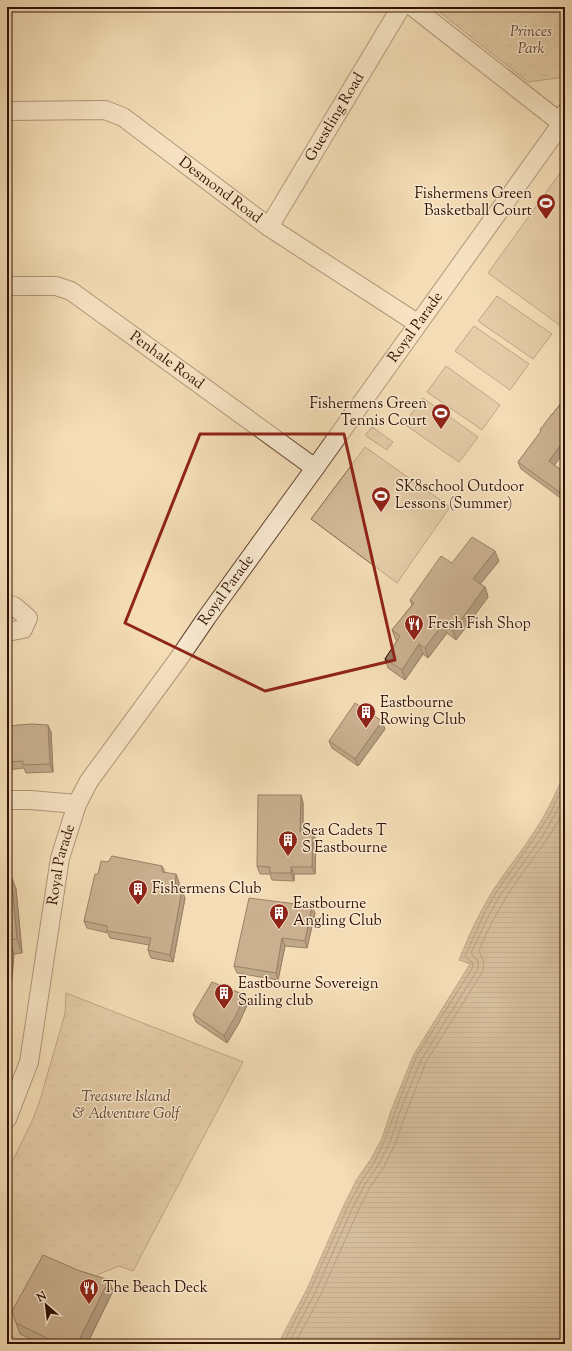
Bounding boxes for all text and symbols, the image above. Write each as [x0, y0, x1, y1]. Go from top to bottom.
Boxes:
park label: Princes Park [510, 22, 552, 60]
street label: Guestling Road [300, 68, 370, 166]
street label: Desmond Road [174, 152, 267, 229]
place label: Fishermens Green Basketball Court [415, 184, 532, 222]
sports icon: Fishermens Green Basketball Court [535, 192, 557, 220]
street label: Royal Parade [383, 288, 448, 367]
street label: Penhale Road [125, 326, 209, 395]
place label: Fishermens Green Tennis Court [310, 394, 427, 432]
sports icon: Fishermens Green Tennis Court [430, 402, 452, 430]
place label: SK8school Outdoor Lessons (Summer) [395, 477, 525, 515]
sports icon: SK8school Outdoor Lessons (Summer) [370, 485, 392, 513]
street label: Royal Parade [194, 551, 259, 630]
restaurant icon: Fresh Fish Shop [403, 613, 425, 641]
place label: Fresh Fish Shop [428, 614, 531, 635]
place label: Eastbourne Rowing Club [380, 693, 466, 731]
building icon: Eastbourne Rowing Club [355, 701, 377, 729]
place label: Sea Cadets T S Eastbourne [302, 821, 387, 859]
street label: Royal Parade [42, 822, 80, 907]
building icon: Sea Cadets T S Eastbourne [277, 829, 299, 857]
building icon: Fishermens Club [127, 878, 149, 906]
place label: Fishermens Club [152, 879, 262, 900]
place label: Eastbourne Angling Club [293, 894, 382, 932]
building icon: Eastbourne Angling Club [268, 902, 290, 930]
place label: Eastbourne Sovereign Sailing club [238, 974, 379, 1012]
building icon: Eastbourne Sovereign Sailing club [213, 982, 235, 1010]
park label: Treasure Island & Adventure Golf [72, 1087, 181, 1125]
restaurant icon: The Beach Deck [78, 1277, 100, 1305]
place label: The Beach Deck [103, 1278, 208, 1299]
north arrow [26, 1285, 66, 1325]
text: N [33, 1288, 50, 1307]

